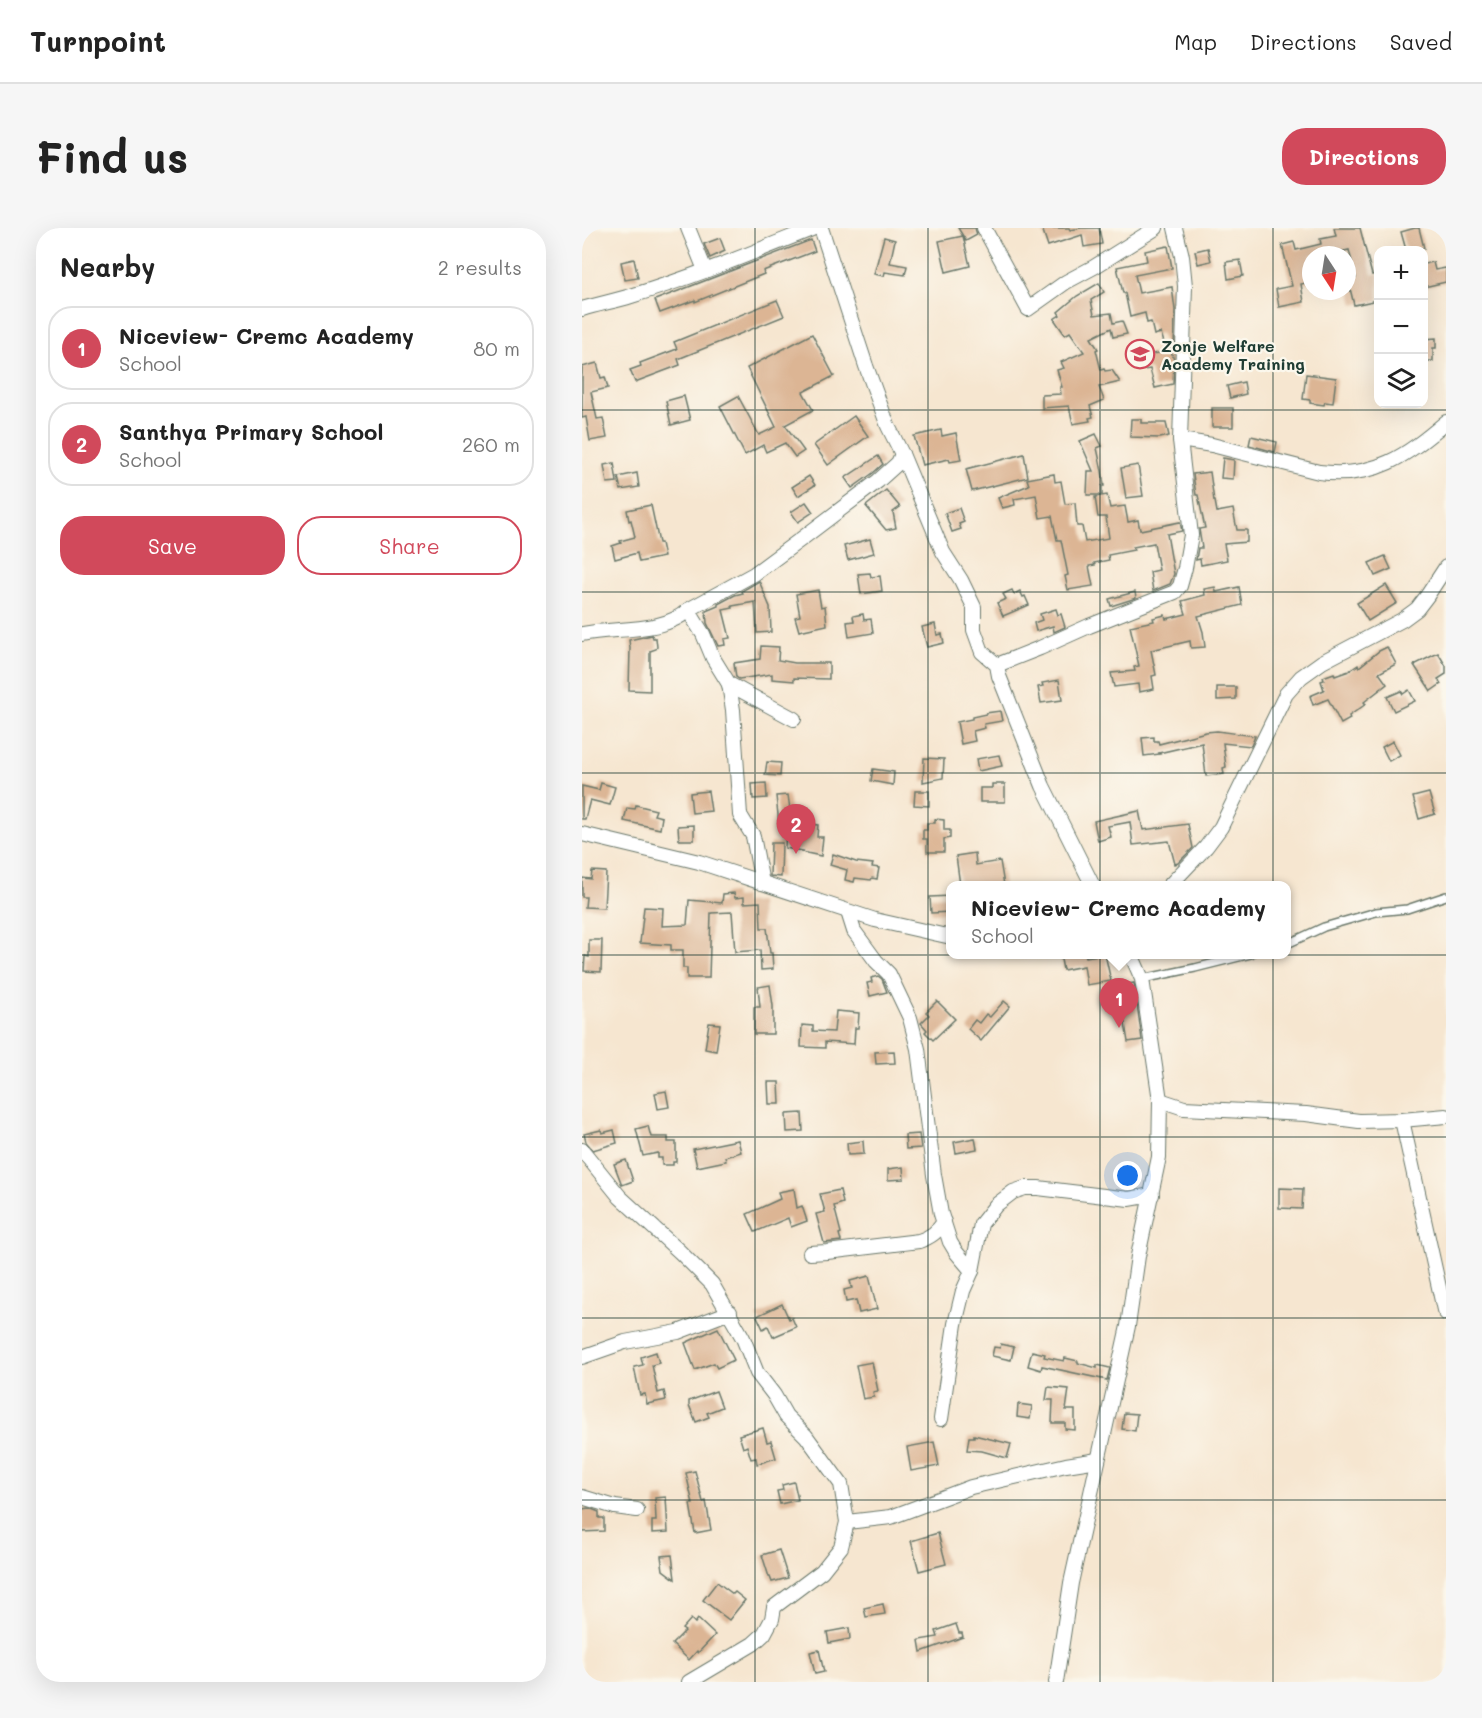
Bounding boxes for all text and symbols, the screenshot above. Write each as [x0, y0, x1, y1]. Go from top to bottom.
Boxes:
text: Turnpoint [30, 23, 166, 59]
text: Map [1174, 28, 1217, 55]
text: Directions [1250, 28, 1357, 55]
text: Saved [1390, 28, 1452, 55]
button: Directions [1282, 128, 1446, 185]
text: Find us [36, 129, 188, 184]
north arrow [1302, 246, 1356, 300]
map controls [1374, 246, 1428, 408]
button: + [1374, 246, 1428, 300]
text: Nearby [60, 250, 155, 284]
text: 2 results [438, 254, 522, 280]
button: − [1374, 300, 1428, 354]
text: Niceview- Cremc Academy [119, 321, 414, 350]
text: 1 [77, 335, 86, 361]
text: 80 m [473, 335, 520, 361]
place label: Zonje Welfare Academy Training [1161, 335, 1305, 374]
school or university icon: Zonje Welfare Academy Training [1124, 338, 1156, 370]
text: School [119, 350, 182, 376]
button: layers [1374, 354, 1428, 408]
text: Santhya Primary School [119, 417, 383, 446]
text: 2 [76, 431, 87, 457]
text: 260 m [462, 431, 520, 457]
text: School [119, 446, 182, 472]
button: Save [60, 516, 285, 575]
button: Share [297, 516, 522, 575]
pin: 2 [776, 804, 816, 854]
popup [946, 881, 1291, 959]
text: Niceview- Cremc Academy [971, 893, 1266, 922]
text: School [971, 922, 1034, 948]
pin: 1 [1100, 978, 1138, 1028]
your location [1113, 1161, 1142, 1190]

